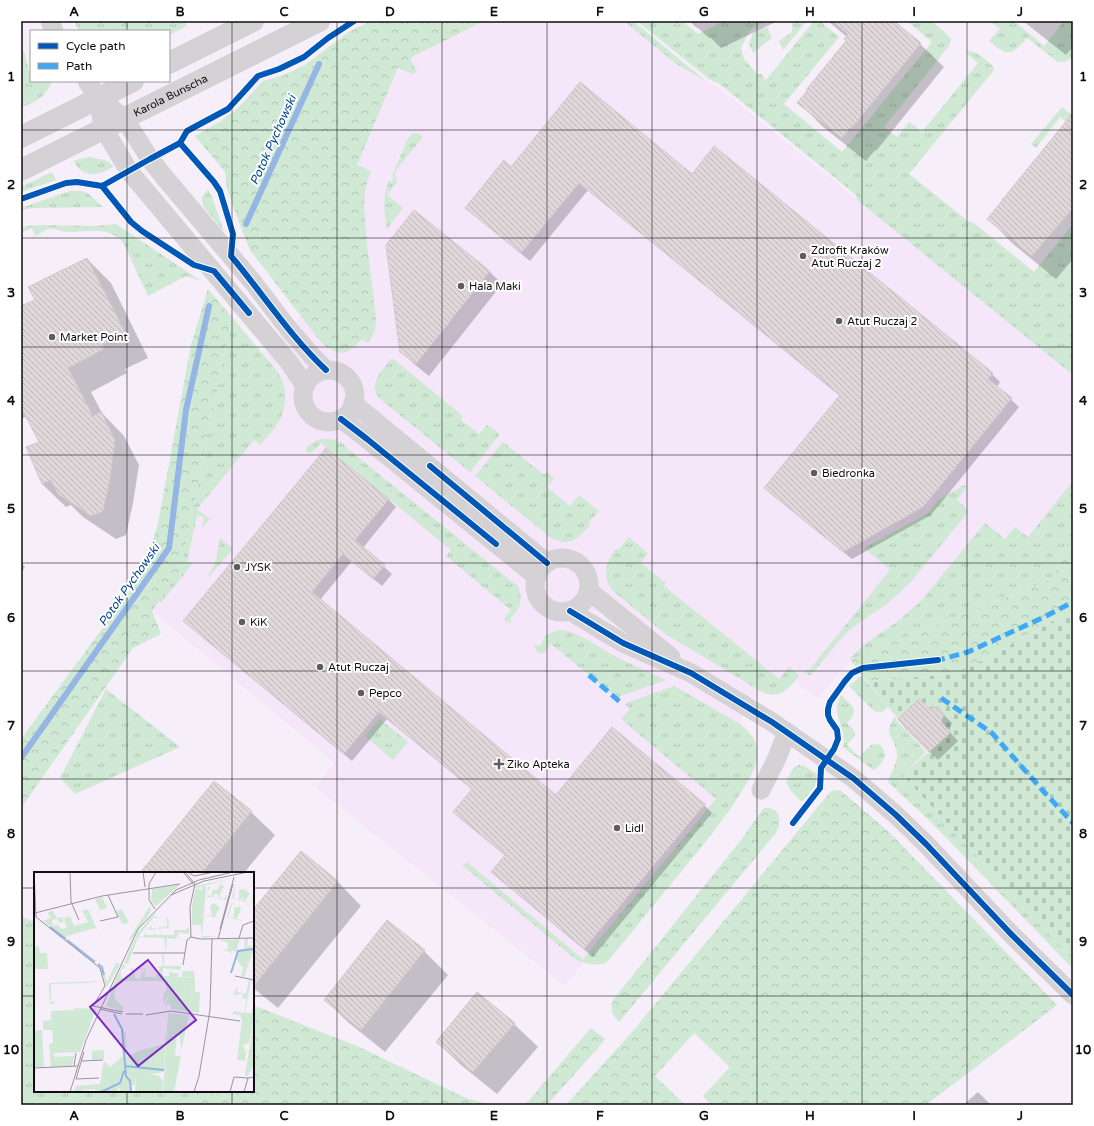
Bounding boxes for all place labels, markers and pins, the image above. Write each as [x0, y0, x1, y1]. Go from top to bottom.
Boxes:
place label: Zdrofit Kraków Atut Ruczaj 2 [811, 244, 889, 270]
marker: Zdrofit Kraków Atut Ruczaj 2 [798, 251, 808, 261]
place label: Hala Maki [469, 280, 521, 293]
marker: Hala Maki [456, 281, 466, 291]
place label: Atut Ruczaj 2 [847, 315, 918, 328]
marker: Atut Ruczaj 2 [834, 316, 844, 326]
place label: Market Point [60, 331, 128, 344]
marker: Market Point [47, 332, 57, 342]
place label: Biedronka [822, 467, 875, 480]
marker: Biedronka [809, 468, 819, 478]
place label: JYSK [245, 561, 272, 574]
marker: JYSK [232, 562, 242, 572]
place label: KiK [250, 616, 268, 629]
marker: KiK [237, 617, 247, 627]
place label: Atut Ruczaj [328, 661, 389, 674]
marker: Atut Ruczaj [315, 662, 325, 672]
place label: Pepco [369, 687, 402, 700]
marker: Pepco [356, 688, 366, 698]
place label: Ziko Apteka [507, 758, 570, 771]
marker: Ziko Apteka [494, 759, 504, 769]
place label: Lidl [625, 822, 644, 835]
marker: Lidl [612, 823, 622, 833]

